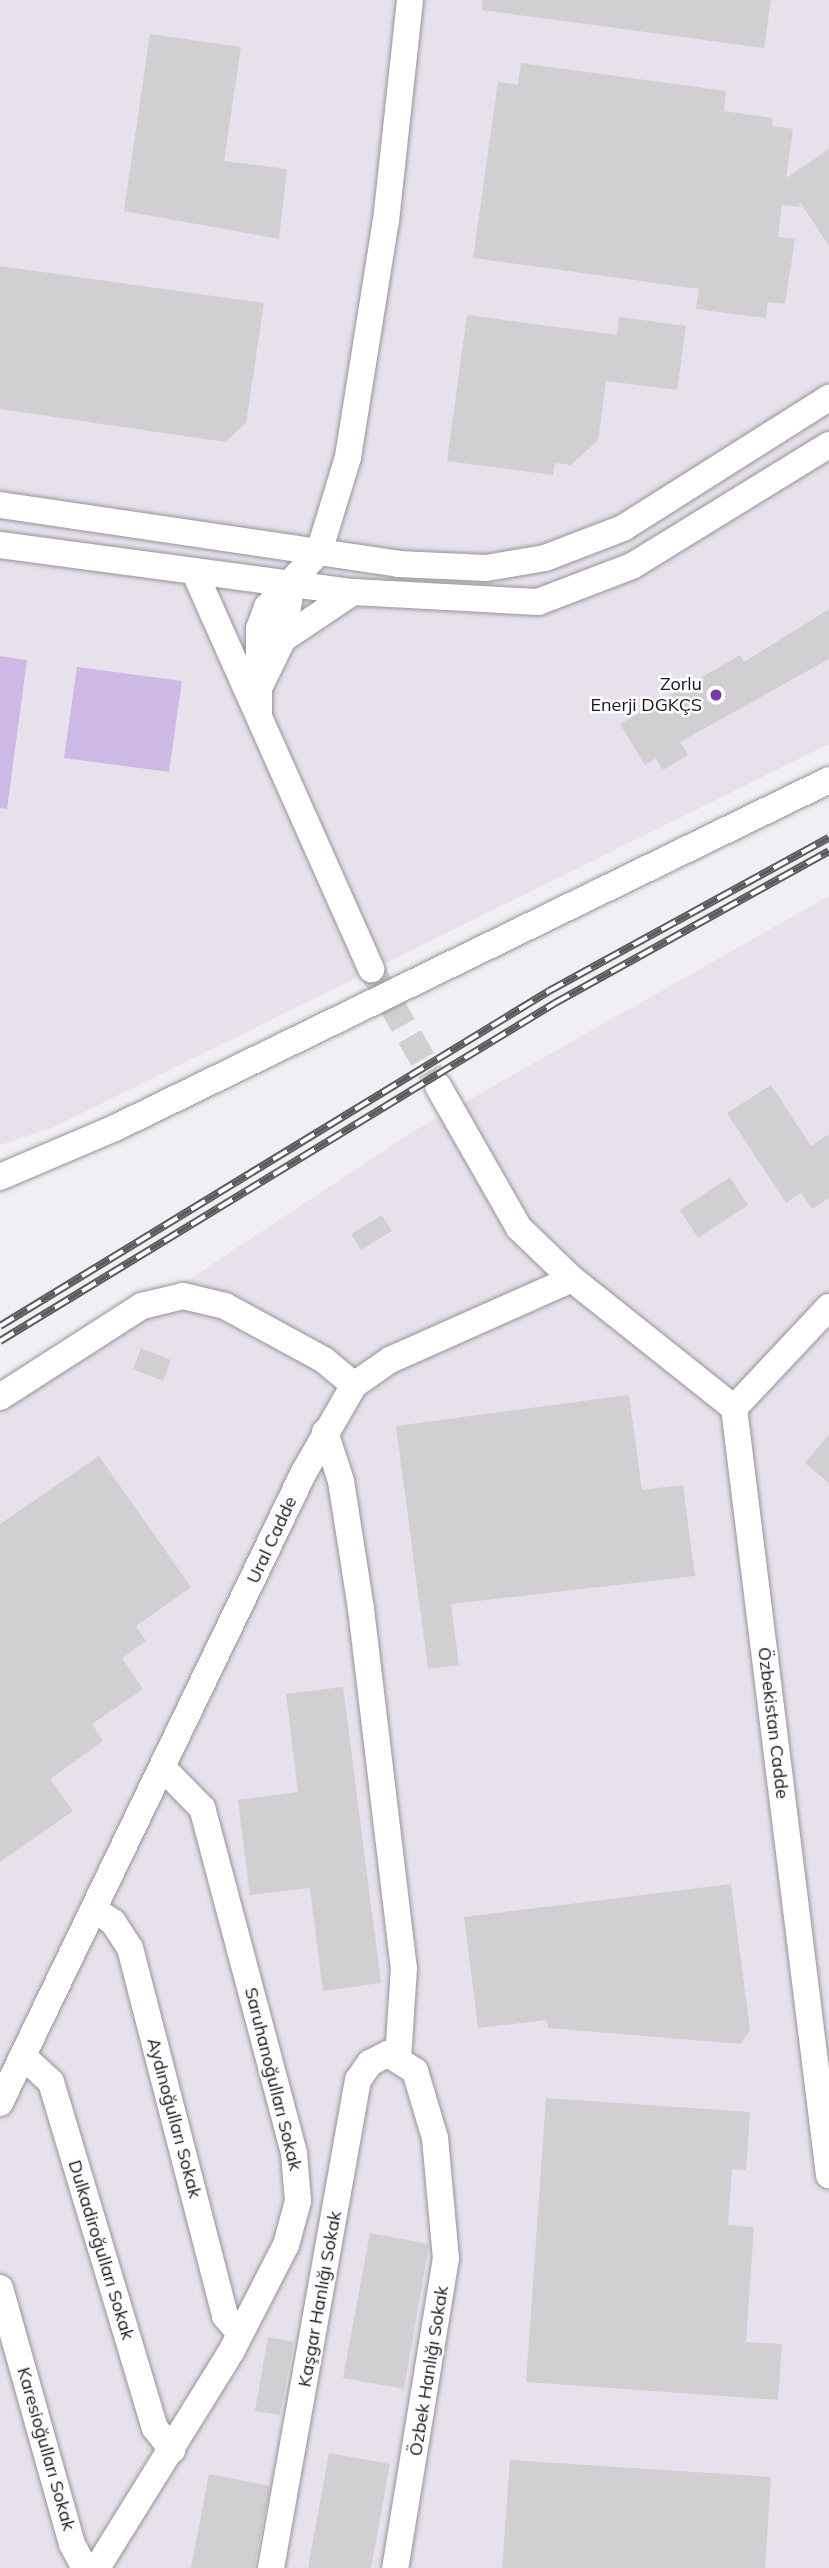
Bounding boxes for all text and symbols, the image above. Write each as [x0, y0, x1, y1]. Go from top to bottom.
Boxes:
place label: Zorlu Enerji DGKÇS [590, 674, 702, 716]
marker: Zorlu Enerji DGKÇS [708, 687, 724, 703]
street label: Ural Cadde [242, 1493, 302, 1587]
street label: Özbekistan Cadde [753, 1646, 793, 1800]
street label: Saruhanoğulları Sokak [240, 1985, 306, 2173]
street label: Aydınoğulları Sokak [142, 2036, 206, 2200]
street label: Dulkadiroğulları Sokak [63, 2158, 139, 2342]
street label: Kaşgar Hanlığı Sokak [294, 2209, 346, 2389]
street label: Özbek Hanlığı Sokak [405, 2284, 453, 2458]
street label: Karesioğulları Sokak [12, 2365, 80, 2533]

